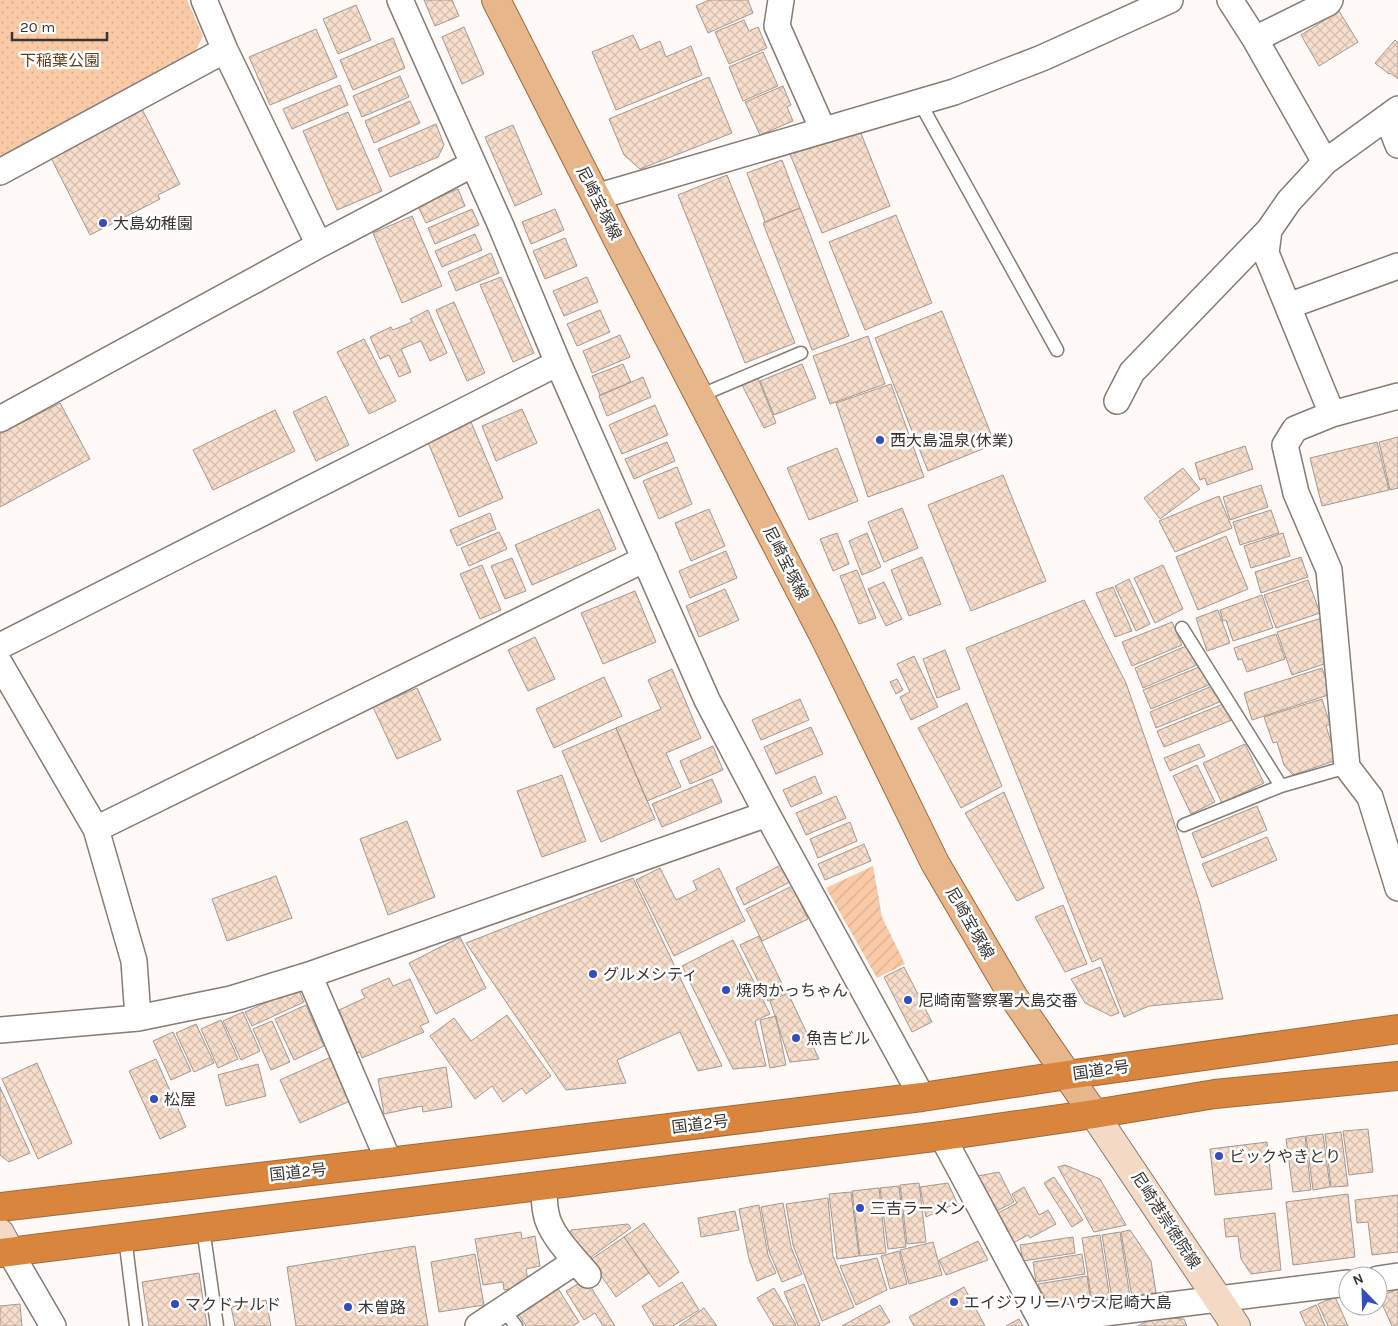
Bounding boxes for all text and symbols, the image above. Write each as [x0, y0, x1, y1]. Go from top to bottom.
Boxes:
scale bar [12, 10, 108, 42]
text: 20 m [20, 18, 55, 36]
park label: 下稲葉公園 [20, 51, 100, 70]
street label: 尼崎宝塚線 [572, 163, 626, 243]
place label: 大島幼稚園 [113, 214, 193, 233]
marker: 大島幼稚園 [97, 217, 109, 229]
place label: 西大島温泉(休業) [890, 431, 1013, 450]
marker: 西大島温泉(休業) [874, 434, 886, 446]
street label: 尼崎宝塚線 [759, 523, 813, 603]
street label: 尼崎宝塚線 [942, 884, 998, 962]
place label: グルメシティ [603, 965, 698, 984]
marker: グルメシティ [587, 968, 599, 980]
place label: 焼肉かっちゃん [736, 981, 848, 1000]
marker: 焼肉かっちゃん [720, 984, 732, 996]
place label: 尼崎南警察署大島交番 [918, 991, 1078, 1010]
marker: 尼崎南警察署大島交番 [902, 994, 914, 1006]
place label: 魚吉ビル [806, 1029, 870, 1048]
marker: 魚吉ビル [790, 1032, 802, 1044]
street label: 国道2号 [1071, 1057, 1131, 1083]
place label: 松屋 [164, 1090, 196, 1109]
marker: 松屋 [148, 1093, 160, 1105]
street label: 国道2号 [670, 1111, 730, 1137]
place label: ビックやきとり [1229, 1147, 1341, 1166]
marker: ビックやきとり [1213, 1150, 1225, 1162]
street label: 国道2号 [269, 1160, 327, 1184]
street label: 尼崎港崇徳院線 [1128, 1168, 1204, 1272]
place label: 三吉ラーメン [870, 1199, 965, 1218]
marker: 三吉ラーメン [854, 1202, 866, 1214]
north arrow [1338, 1266, 1388, 1316]
text: N [1350, 1270, 1366, 1289]
place label: エイジフリーハウス尼崎大島 [964, 1293, 1172, 1312]
place label: マクドナルド [185, 1295, 281, 1314]
marker: エイジフリーハウス尼崎大島 [948, 1296, 960, 1308]
marker: マクドナルド [169, 1298, 181, 1310]
place label: 木曽路 [358, 1298, 406, 1317]
marker: 木曽路 [342, 1301, 354, 1313]

